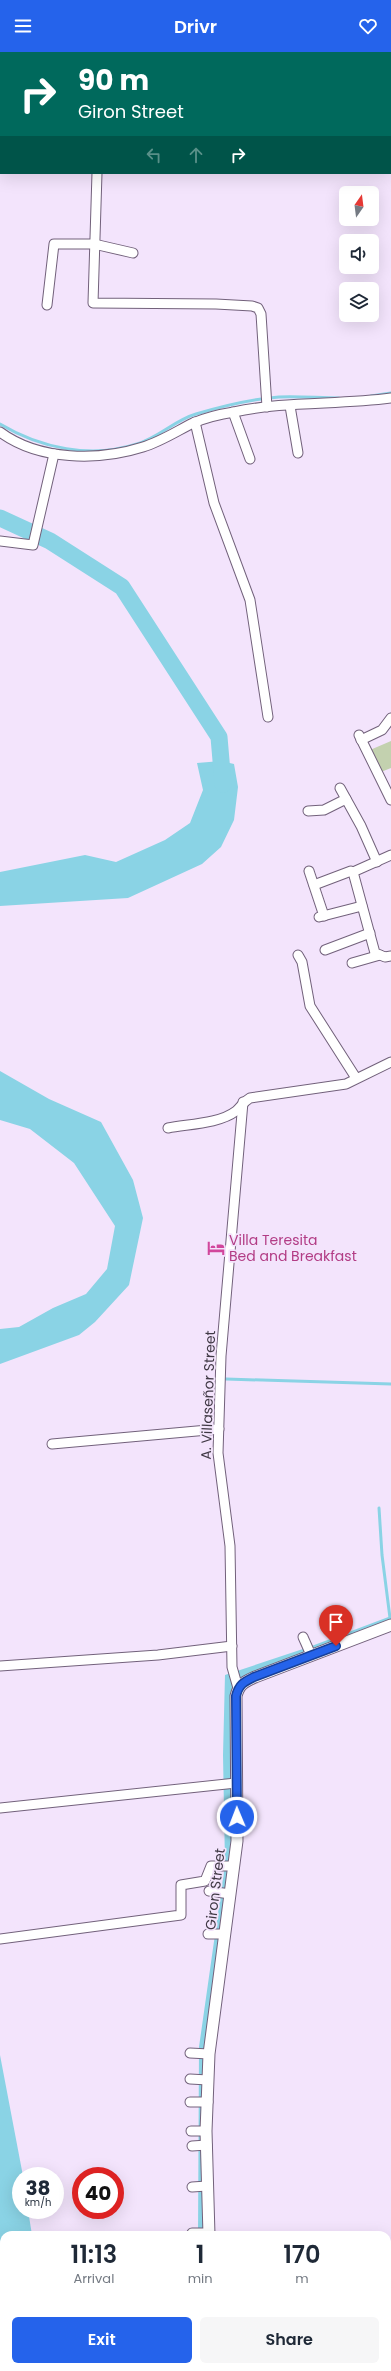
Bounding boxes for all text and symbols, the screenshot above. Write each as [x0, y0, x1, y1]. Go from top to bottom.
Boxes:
text: Drivr [174, 14, 217, 39]
icon: menu [12, 15, 34, 37]
icon: heart [357, 15, 379, 37]
text: 90 m [78, 61, 149, 100]
icon: right [12, 68, 64, 120]
text: Giron Street [78, 99, 184, 124]
icon: left [143, 144, 165, 166]
icon: ahead [185, 144, 207, 166]
icon: right [227, 144, 249, 166]
north arrow [339, 186, 379, 226]
map controls [339, 186, 379, 322]
button: sound [339, 234, 379, 274]
button: layers [339, 282, 379, 322]
place label: Villa Teresita Bed and Breakfast [229, 1230, 357, 1266]
hotel icon: Villa Teresita Bed and Breakfast [206, 1238, 226, 1258]
street label: A. Villaseñor Street [196, 1330, 220, 1460]
pin [319, 1605, 353, 1646]
icon: arrive [325, 1611, 347, 1633]
position arrow [216, 1796, 258, 1838]
street label: Giron Street [200, 1847, 230, 1931]
speed limit sign: 40 [72, 2167, 124, 2219]
text: 38 [25, 2174, 51, 2202]
text: km/h [25, 2195, 51, 2210]
text: 11:13 [70, 2238, 117, 2271]
text: 1 [196, 2238, 205, 2271]
text: 170 [283, 2238, 321, 2271]
text: Arrival [73, 2269, 114, 2288]
text: min [188, 2269, 213, 2288]
text: m [295, 2269, 309, 2288]
button: Exit [12, 2317, 192, 2363]
button: Share [200, 2317, 379, 2363]

